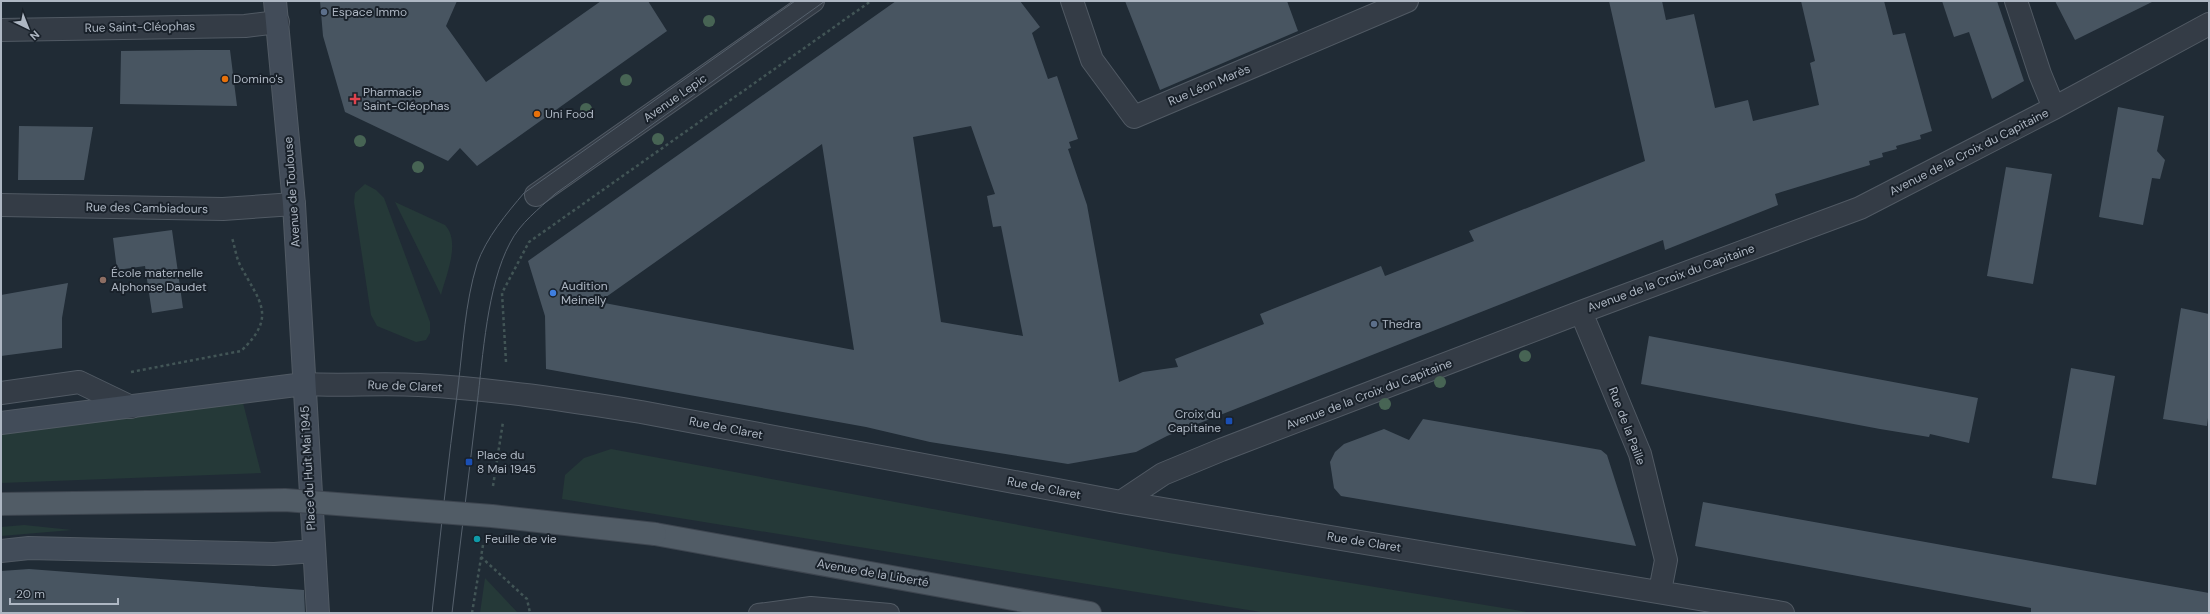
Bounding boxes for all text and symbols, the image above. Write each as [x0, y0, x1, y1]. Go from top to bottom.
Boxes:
place label: Espace Immo [332, 4, 407, 20]
marker: Espace Immo [319, 7, 329, 17]
north arrow [8, 8, 48, 48]
street label: Rue Saint-Cléophas [85, 18, 195, 36]
text: N [27, 27, 43, 43]
street label: Rue Léon Marès [1165, 60, 1253, 110]
street label: Avenue Lepic [640, 70, 710, 126]
place label: Domino's [233, 71, 283, 87]
marker: Domino's [220, 74, 230, 84]
place label: Pharmacie Saint-Cléophas [363, 84, 450, 114]
marker: Pharmacie Saint-Cléophas [350, 94, 360, 104]
street label: Avenue de la Croix du Capitaine [1887, 105, 2052, 199]
place label: Uni Food [545, 106, 594, 122]
marker: Uni Food [532, 109, 542, 119]
street label: Avenue de Toulouse [280, 136, 304, 248]
street label: Rue des Cambiadours [86, 199, 208, 217]
street label: Avenue de la Croix du Capitaine [1585, 240, 1757, 316]
place label: École maternelle Alphonse Daudet [111, 265, 207, 295]
marker: École maternelle Alphonse Daudet [98, 275, 108, 285]
place label: Audition Meinelly [561, 278, 608, 308]
marker: Audition Meinelly [548, 288, 558, 298]
place label: Thedra [1382, 316, 1421, 332]
marker: Thedra [1369, 319, 1379, 329]
street label: Avenue de la Croix du Capitaine [1284, 355, 1455, 433]
street label: Rue de Claret [367, 377, 443, 395]
street label: Rue de la Paille [1605, 385, 1649, 467]
street label: Place du Huit Mai 1945 [297, 405, 319, 531]
place label: Croix du Capitaine [1168, 406, 1221, 436]
street label: Rue de Claret [688, 413, 765, 443]
marker: Croix du Capitaine [1224, 416, 1234, 426]
place label: Place du 8 Mai 1945 [477, 447, 536, 477]
marker: Place du 8 Mai 1945 [464, 457, 474, 467]
street label: Rue de Claret [1006, 473, 1083, 503]
street label: Rue de Claret [1326, 528, 1403, 556]
place label: Feuille de vie [485, 531, 557, 547]
marker: Feuille de vie [472, 534, 482, 544]
street label: Avenue de la Liberté [816, 555, 930, 591]
scale bar [10, 580, 118, 606]
text: 20 m [16, 586, 45, 602]

